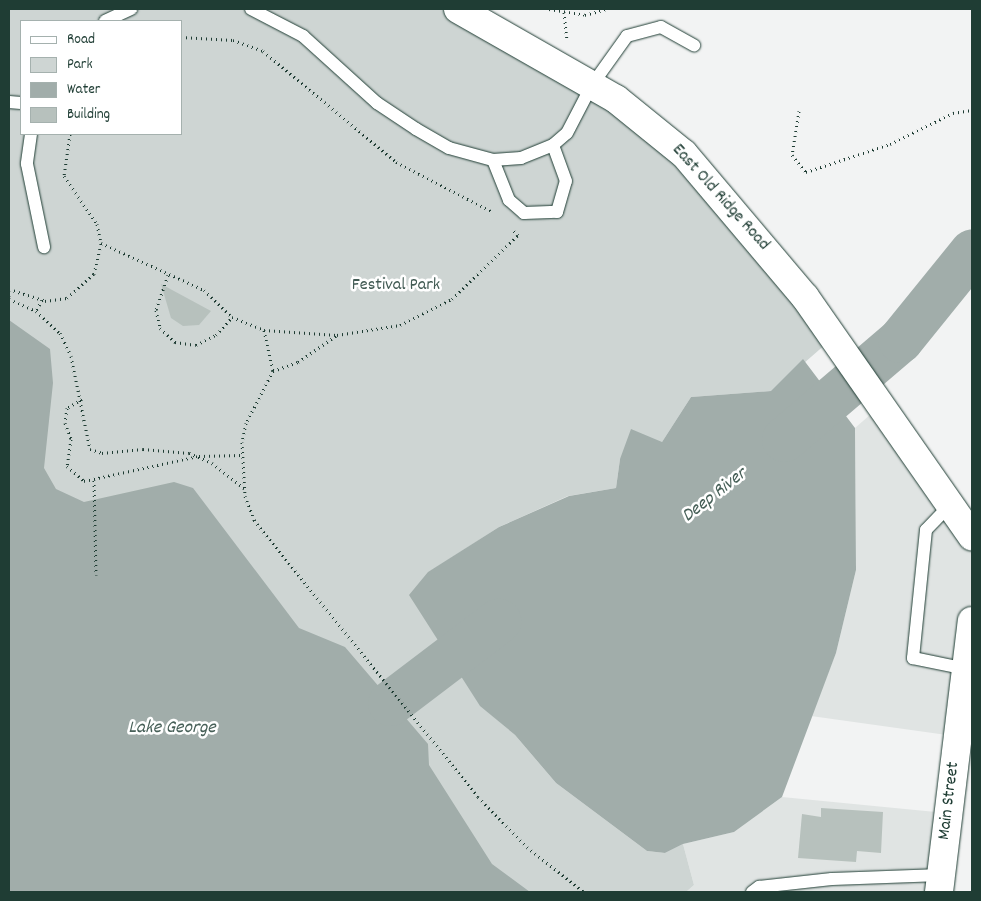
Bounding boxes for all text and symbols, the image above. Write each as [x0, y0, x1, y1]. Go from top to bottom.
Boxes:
legend [20, 20, 182, 135]
text: Road [67, 29, 95, 51]
text: Park [67, 54, 93, 76]
text: Water [67, 79, 100, 101]
text: Building [67, 104, 110, 126]
street label: East Old Ridge Road [666, 140, 774, 256]
park label: Festival Park [352, 275, 440, 297]
water label: Deep River [678, 464, 752, 528]
water label: Lake George [128, 718, 216, 740]
street label: Main Street [934, 761, 966, 841]

